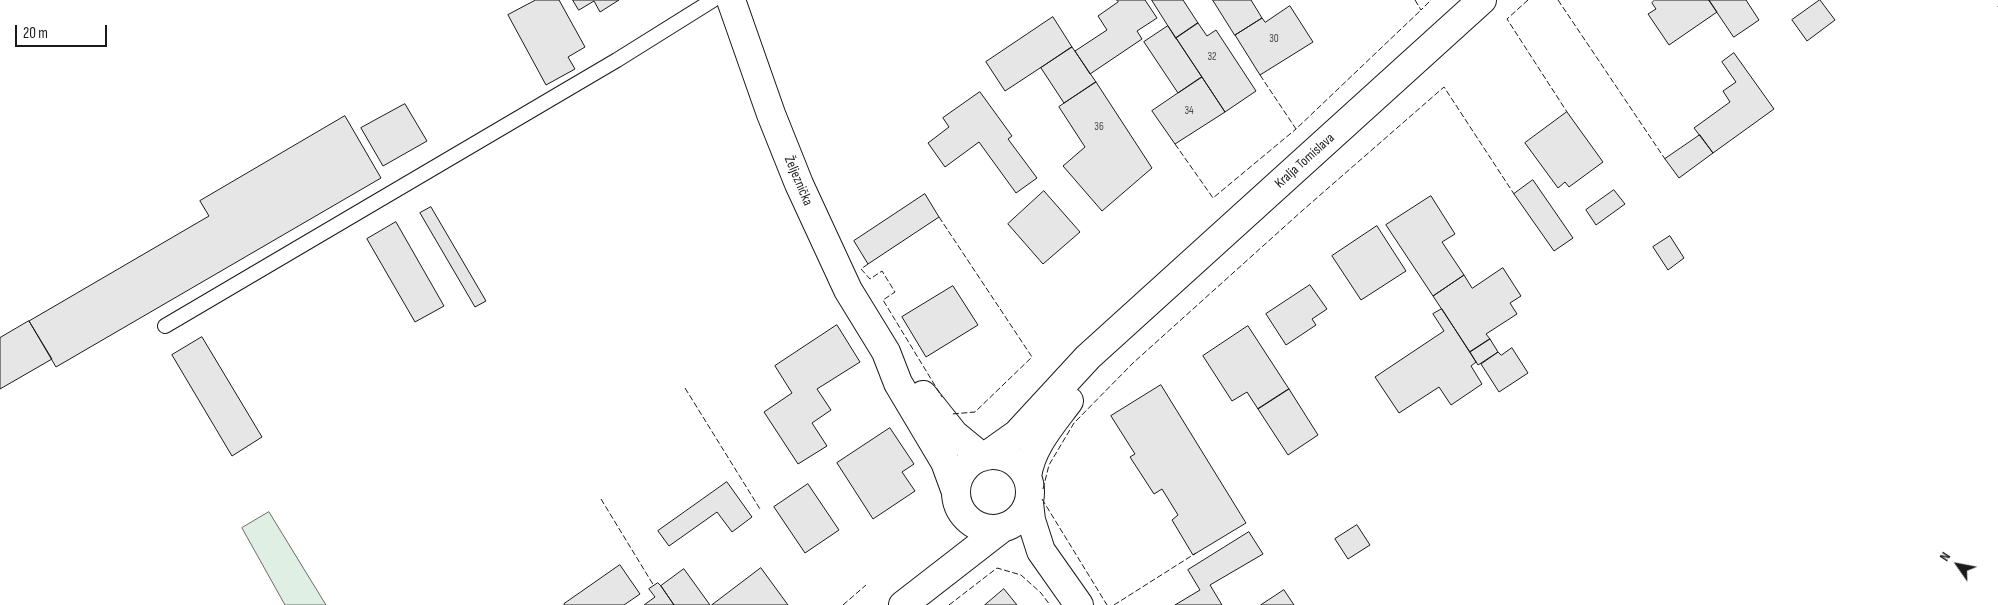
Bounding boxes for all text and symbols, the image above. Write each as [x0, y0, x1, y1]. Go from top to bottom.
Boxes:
scale bar [18, 15, 110, 47]
text: 20 m [23, 24, 48, 43]
house number: 30 [1269, 32, 1279, 46]
house number: 32 [1207, 50, 1217, 64]
house number: 34 [1184, 104, 1194, 118]
house number: 36 [1094, 120, 1104, 134]
street label: Kralja Tomislava [1272, 130, 1338, 192]
street label: Željeznička [780, 154, 816, 208]
north arrow [1933, 540, 1983, 590]
text: N [1936, 549, 1954, 564]

